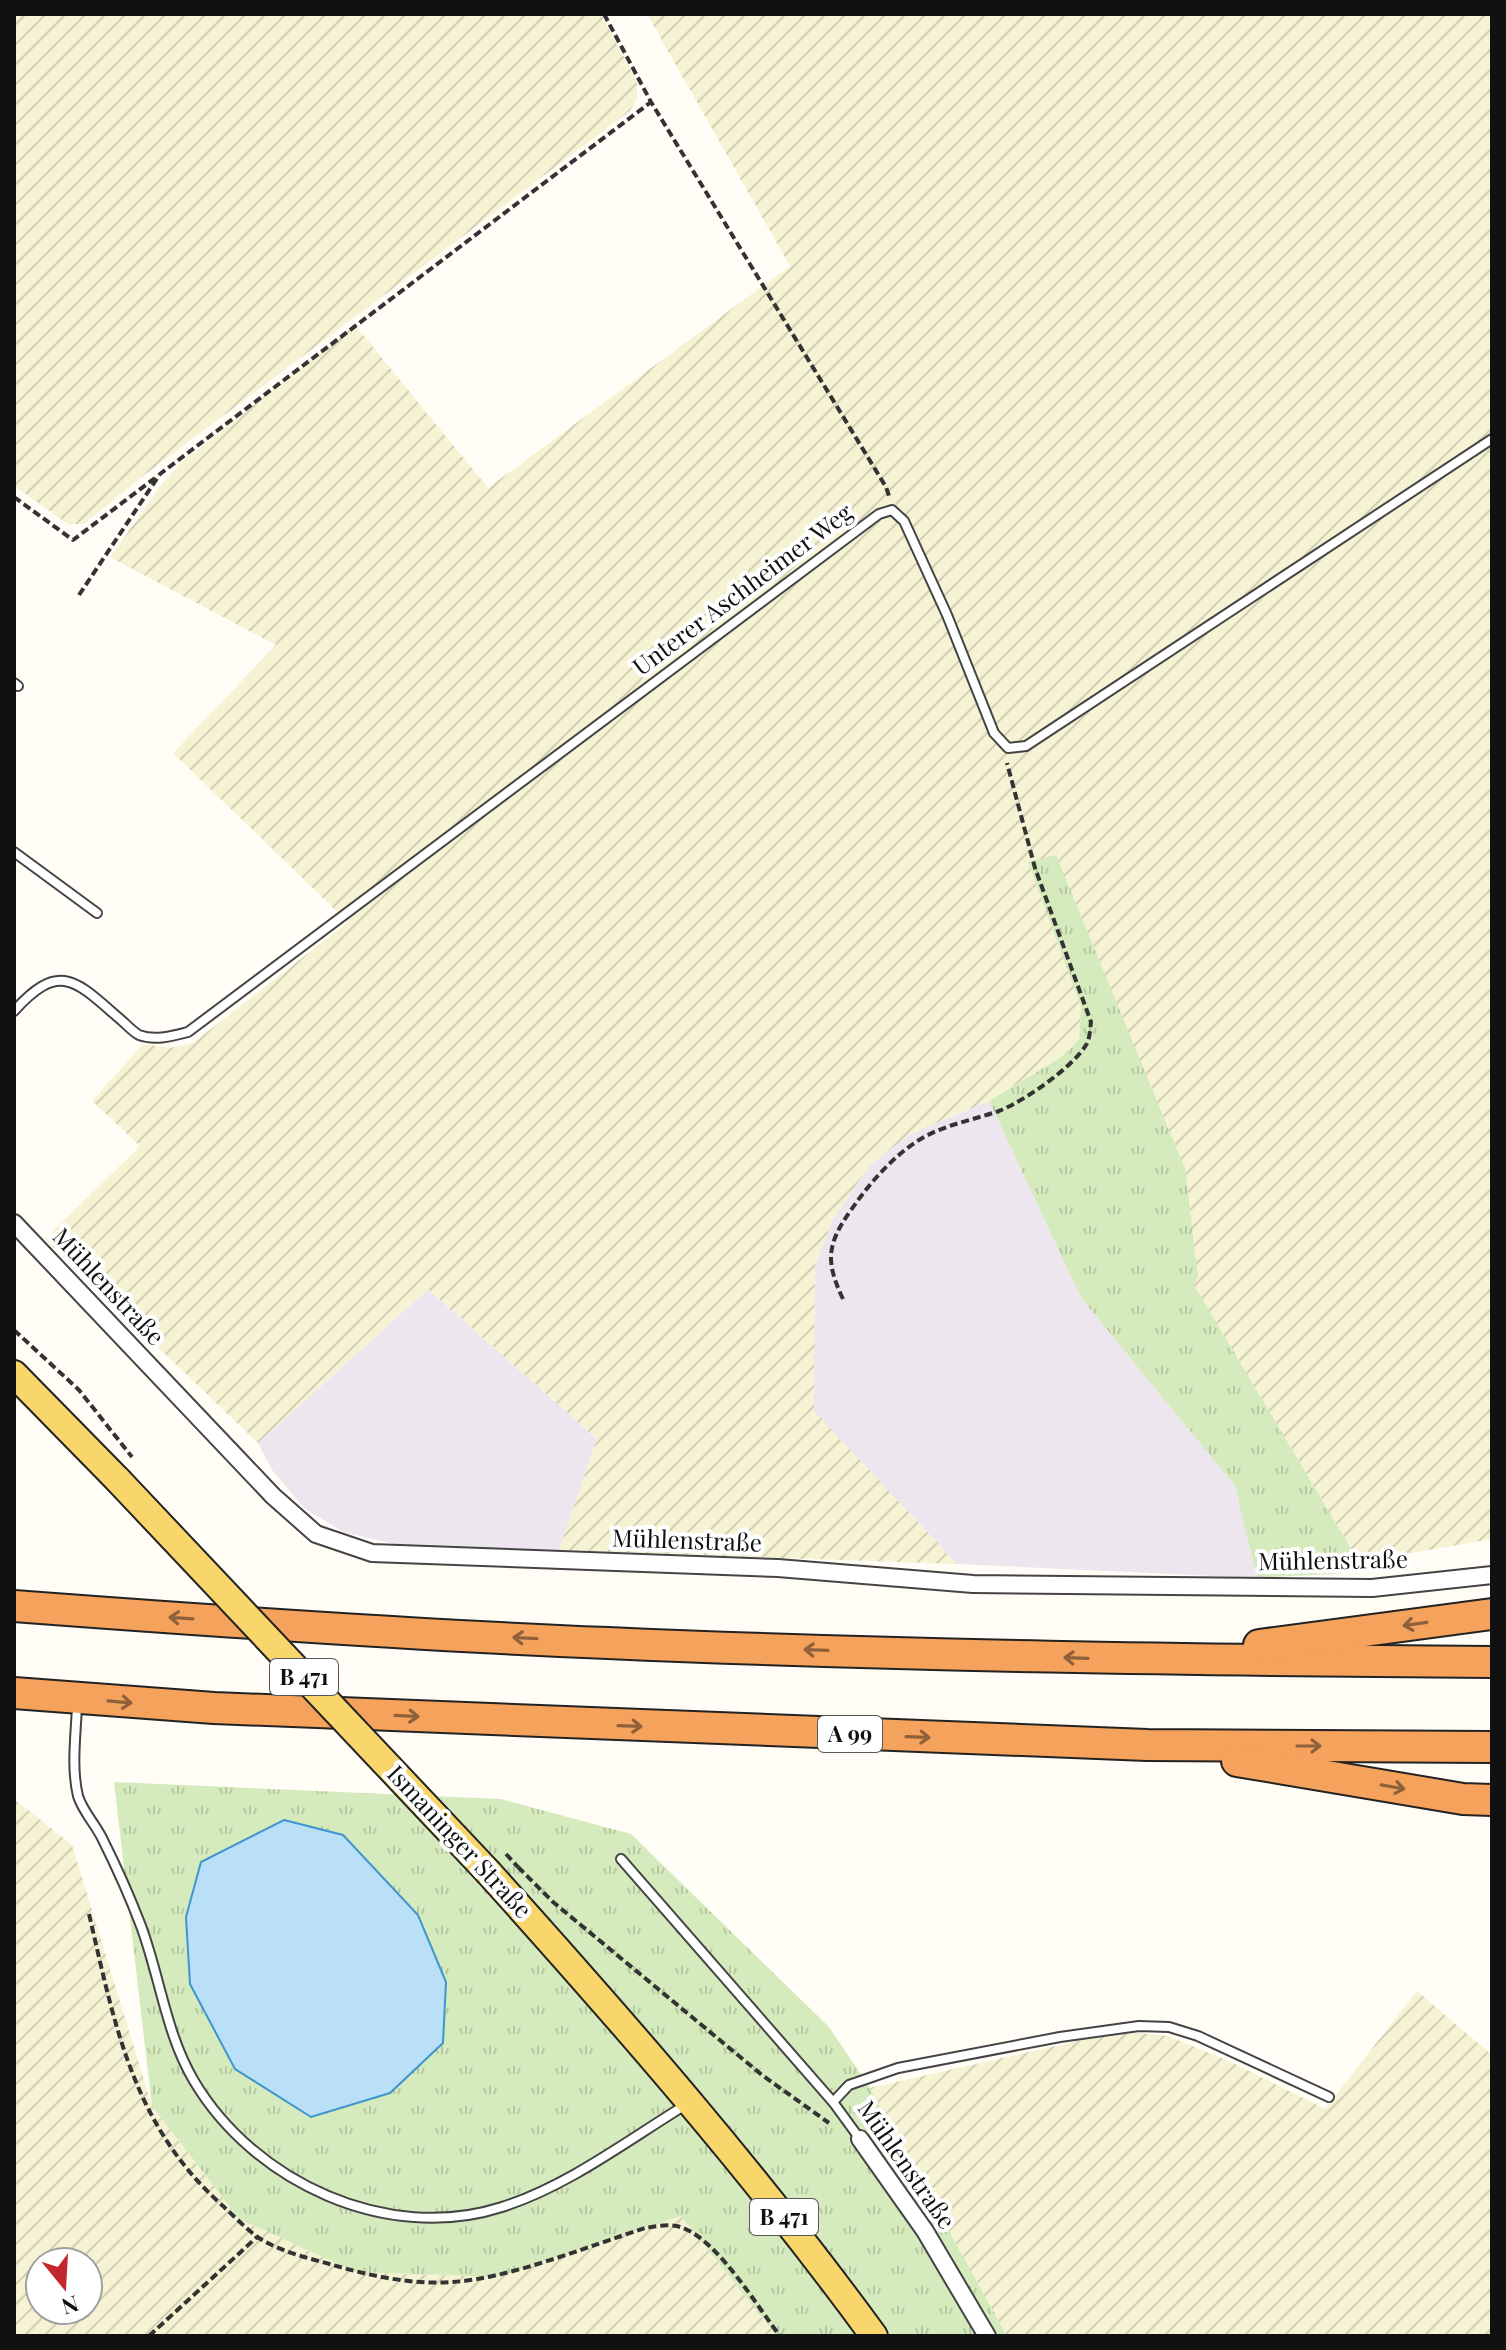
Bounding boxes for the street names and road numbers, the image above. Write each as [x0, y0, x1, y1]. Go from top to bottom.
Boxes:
street label: Unterer Aschheimer Weg [625, 495, 858, 682]
street label: Mühlenstraße [47, 1220, 172, 1351]
street label: Mühlenstraße [612, 1520, 762, 1558]
street label: Mühlenstraße [1258, 1542, 1408, 1576]
road number: B 471 [270, 1659, 338, 1695]
road number: A 99 [818, 1716, 882, 1752]
street label: Ismaninger Straße [381, 1757, 540, 1924]
street label: Mühlenstraße [852, 2093, 964, 2234]
road number: B 471 [750, 2199, 818, 2235]

